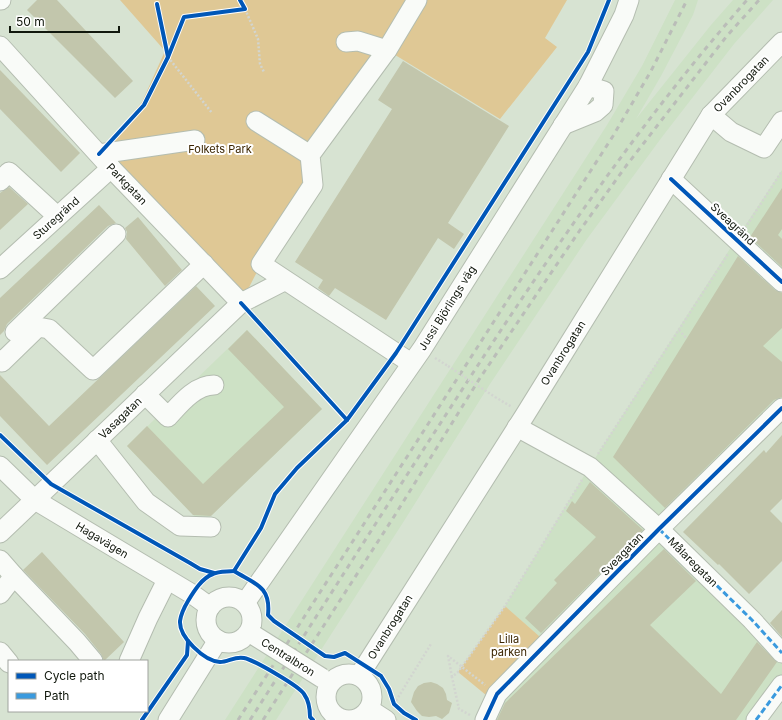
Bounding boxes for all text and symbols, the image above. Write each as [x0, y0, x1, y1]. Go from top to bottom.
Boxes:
scale bar [10, 8, 119, 34]
text: 50 m [16, 14, 45, 29]
street label: Ovanbrogatan [710, 53, 772, 115]
park label: Folkets Park [188, 142, 252, 156]
street label: Parkgatan [104, 160, 150, 208]
street label: Sturegränd [30, 193, 82, 243]
street label: Sveagränd [708, 200, 758, 248]
street label: Jussi Björlings väg [415, 263, 479, 353]
street label: Ovanbrogatan [538, 318, 588, 388]
street label: Vasagatan [96, 394, 144, 442]
street label: Hagavägen [73, 519, 131, 561]
street label: Sveagatan [598, 529, 646, 579]
street label: Målaregatan [665, 534, 721, 590]
street label: Ovanbrogatan [365, 592, 415, 662]
park label: Lilla parken [491, 632, 527, 659]
street label: Centralbron [258, 635, 318, 679]
legend [8, 660, 148, 712]
text: Cycle path [44, 668, 105, 683]
text: Path [44, 688, 69, 703]

